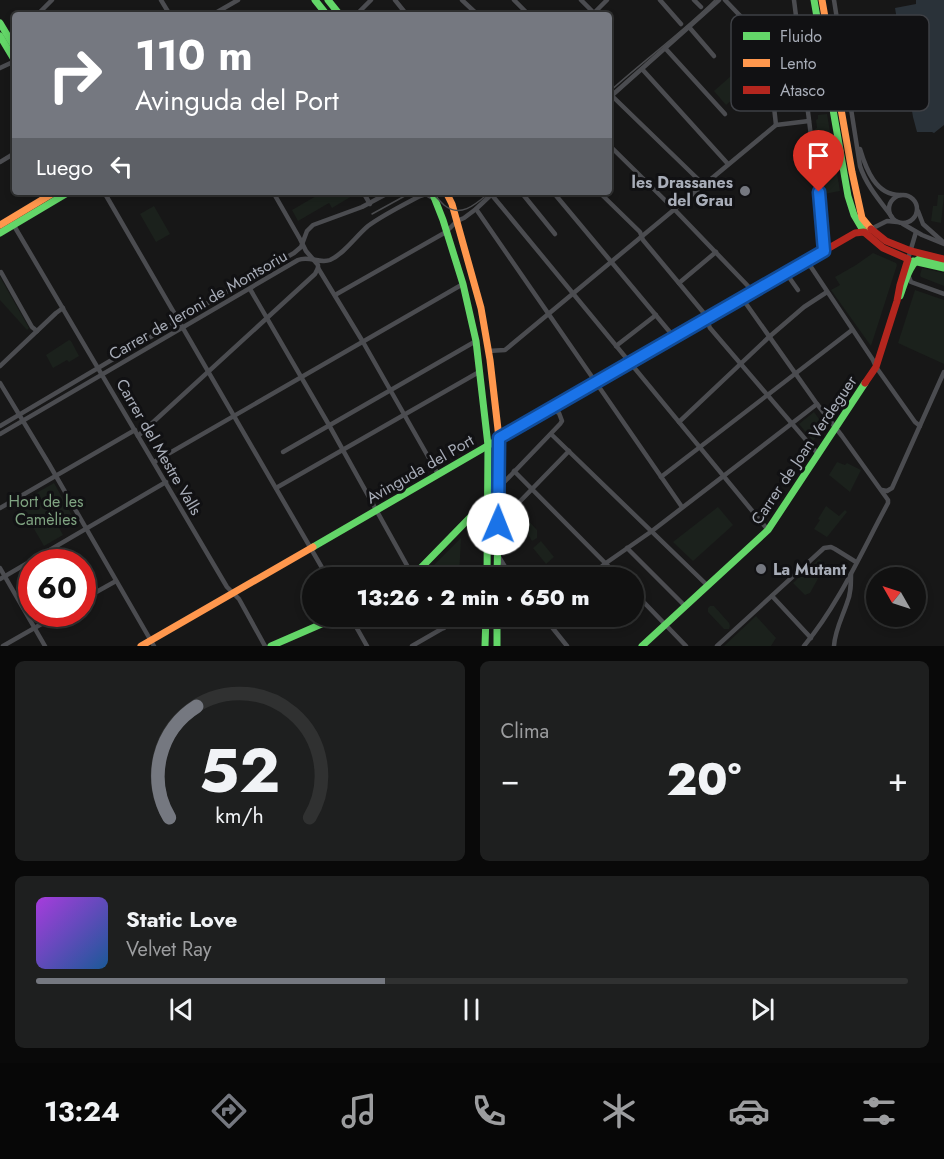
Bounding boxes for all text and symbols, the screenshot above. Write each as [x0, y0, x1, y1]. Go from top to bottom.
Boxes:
legend [731, 15, 929, 111]
text: 110 m [135, 25, 253, 86]
text: Fluido [780, 25, 822, 48]
icon: right [36, 36, 114, 114]
text: Lento [780, 52, 817, 75]
text: Atasco [780, 79, 825, 102]
text: Avinguda del Port [135, 81, 339, 120]
pin [793, 130, 844, 192]
icon: arrive [802, 139, 835, 172]
icon: left [105, 150, 138, 183]
text: Luego [36, 151, 93, 183]
place label: les Drassanes del Grau [632, 171, 733, 212]
marker: les Drassanes del Grau [738, 184, 752, 198]
street label: Carrer de Jeroni de Montsoriu [104, 244, 292, 366]
street label: Carrer de Joan Verdeguer [745, 371, 863, 529]
street label: Carrer del Mestre Valls [111, 375, 207, 519]
street label: Avinguda del Port [362, 429, 478, 509]
park label: Hort de les Camèlies [9, 490, 83, 531]
position arrow [466, 492, 530, 556]
speed limit sign: 60 [18, 549, 96, 627]
place label: La Mutant [773, 558, 847, 581]
marker: La Mutant [754, 562, 768, 576]
north arrow [866, 567, 926, 627]
map controls [866, 567, 926, 627]
text: 13:26 · 2 min · 650 m [356, 581, 590, 613]
text: Clima [501, 717, 549, 746]
text: 52 [199, 725, 280, 815]
text: 20° [666, 747, 741, 812]
text: − [501, 756, 520, 803]
text: + [888, 756, 908, 803]
text: km/h [216, 800, 264, 831]
text: Static Love [126, 903, 237, 935]
text: Velvet Ray [126, 935, 212, 964]
icon: previous [165, 993, 198, 1026]
icon: pause [455, 993, 488, 1026]
icon: next [746, 993, 779, 1026]
icon: directions [208, 1090, 250, 1132]
icon: music [338, 1090, 380, 1132]
icon: phone [468, 1090, 510, 1132]
icon: climate [598, 1090, 640, 1132]
icon: car [728, 1090, 770, 1132]
icon: filters [858, 1090, 900, 1132]
text: 13:24 [44, 1092, 120, 1131]

